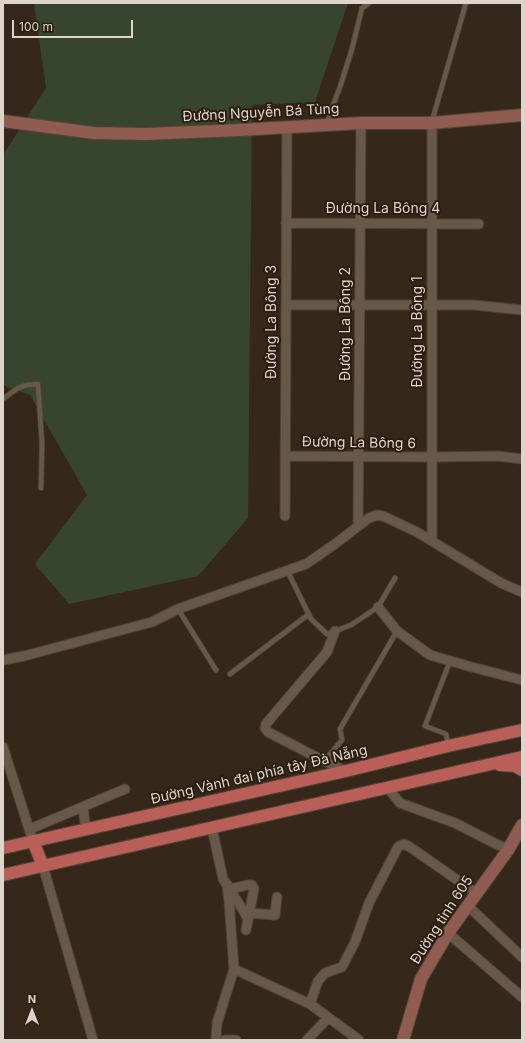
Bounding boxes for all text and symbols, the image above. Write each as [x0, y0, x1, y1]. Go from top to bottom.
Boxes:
scale bar [14, 12, 135, 38]
text: 100 m [19, 19, 53, 34]
street label: Đường Nguyễn Bá Tùng [182, 101, 340, 125]
street label: Đường La Bông 4 [326, 201, 440, 217]
street label: Đường La Bông 3 [264, 265, 280, 379]
street label: Đường La Bông 2 [338, 267, 354, 381]
street label: Đường La Bông 1 [410, 276, 426, 388]
street label: Đường La Bông 6 [302, 434, 416, 452]
street label: Đường Vành đai phía tây Đà Nẵng [149, 742, 369, 808]
street label: Đường tỉnh 605 [407, 873, 477, 967]
north arrow [12, 991, 52, 1031]
text: N [28, 992, 36, 1006]

